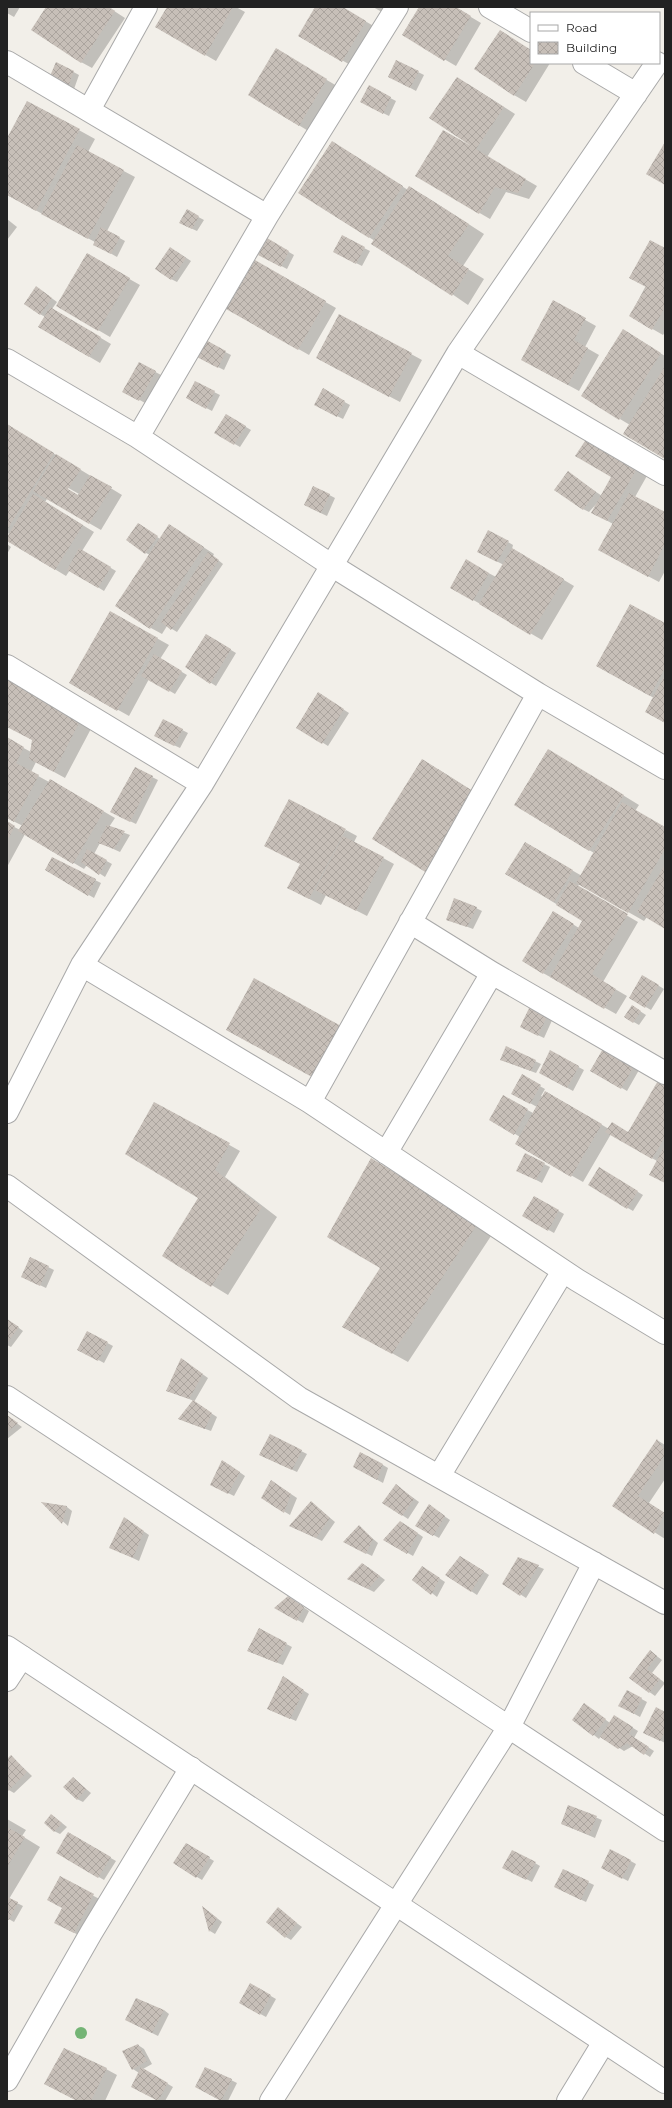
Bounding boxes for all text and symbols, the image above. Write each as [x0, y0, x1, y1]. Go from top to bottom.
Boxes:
legend [530, 12, 660, 64]
text: Road [566, 20, 597, 35]
text: Building [566, 40, 617, 55]

